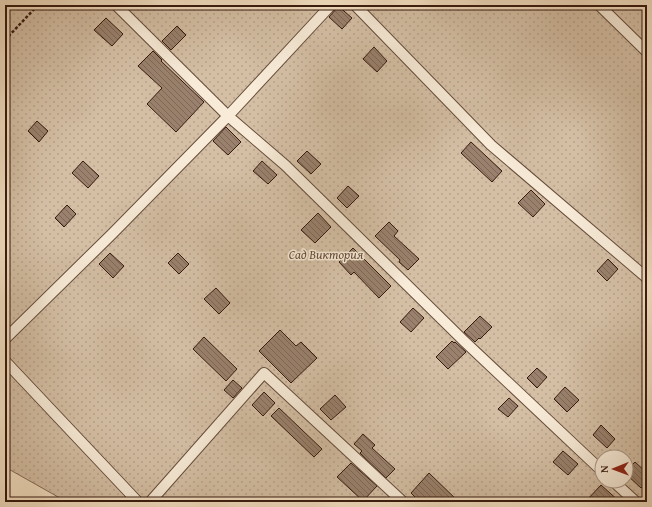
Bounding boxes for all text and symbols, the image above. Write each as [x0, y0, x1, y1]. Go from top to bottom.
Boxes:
park label: Сад Виктория [289, 245, 364, 264]
north arrow [594, 449, 634, 489]
text: N [596, 465, 612, 473]

